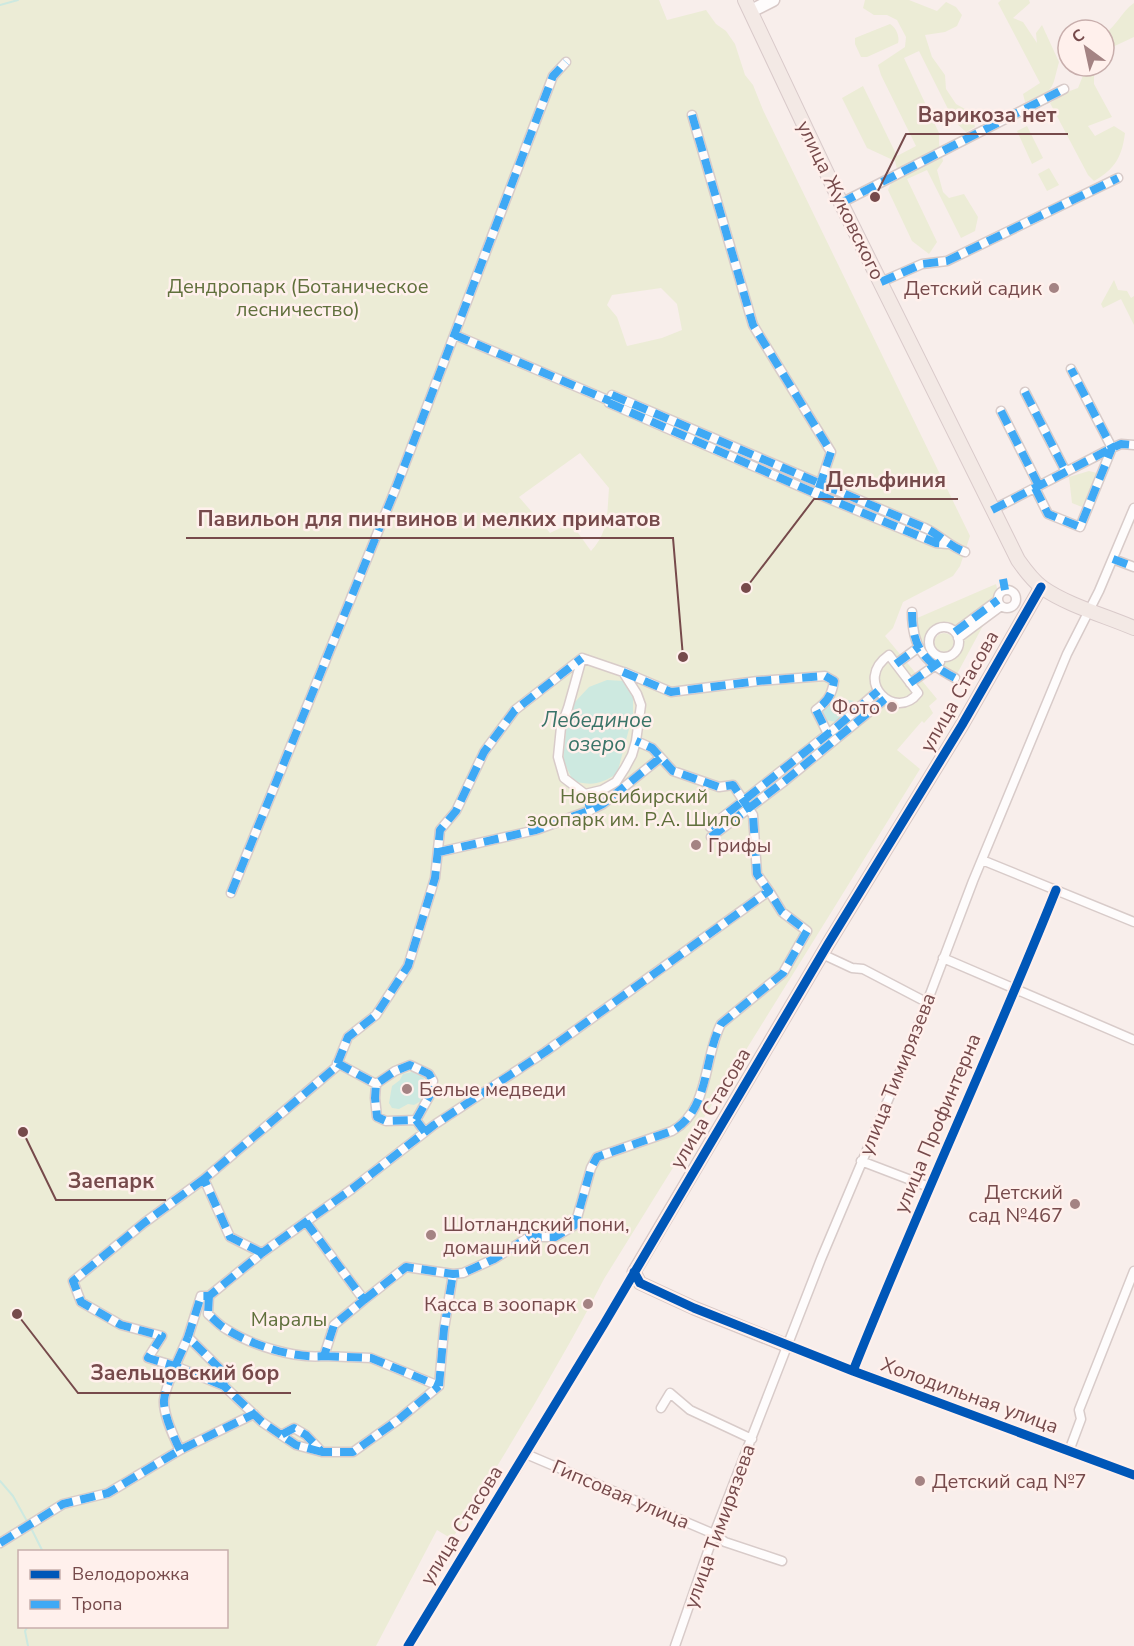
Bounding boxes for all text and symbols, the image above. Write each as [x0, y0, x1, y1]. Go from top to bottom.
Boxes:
north arrow [1056, 18, 1116, 78]
text: С [1068, 24, 1089, 48]
callout: Варикоза нет [906, 95, 1068, 134]
text: Варикоза нет [918, 101, 1056, 129]
street label: улица Жуковского [790, 116, 891, 285]
park label: Дендропарк (Ботаническое лесничество) [167, 273, 429, 323]
place label: Детский садик [904, 275, 1042, 302]
marker: Детский садик [1047, 281, 1061, 295]
callout: Дельфиния [814, 460, 958, 499]
text: Дельфиния [826, 466, 946, 494]
callout: Павильон для пингвинов и мелких приматов [186, 499, 673, 538]
text: Павильон для пингвинов и мелких приматов [198, 505, 661, 533]
street label: улица Стасова [914, 625, 1005, 757]
place label: Фото [832, 694, 880, 721]
marker: Фото [885, 700, 899, 714]
water label: Лебединое озеро [541, 706, 652, 758]
park label: Новосибирский зоопарк им. Р.А. Шило [527, 783, 741, 833]
place label: Грифы [708, 832, 771, 859]
marker: Грифы [689, 838, 703, 852]
street label: улица Тимирязева [853, 989, 942, 1160]
street label: улица Профинтерна [887, 1029, 988, 1217]
street label: улица Стасова [664, 1043, 757, 1174]
place label: Белые медведи [419, 1076, 566, 1103]
marker: Белые медведи [400, 1082, 414, 1096]
callout: Заепарк [56, 1161, 166, 1200]
text: Заепарк [68, 1167, 154, 1195]
place label: Детский сад №467 [968, 1179, 1063, 1229]
marker: Детский сад №467 [1068, 1197, 1082, 1211]
place label: Шотландский пони, домашний осел [443, 1211, 630, 1261]
marker: Шотландский пони, домашний осел [424, 1228, 438, 1242]
place label: Касса в зоопарк [424, 1291, 576, 1318]
marker: Касса в зоопарк [581, 1297, 595, 1311]
park label: Маралы [251, 1306, 327, 1333]
street label: Холодильная улица [877, 1351, 1062, 1440]
callout: Заельцовский бор [78, 1354, 291, 1393]
text: Заельцовский бор [91, 1359, 279, 1387]
street label: улица Тимирязева [677, 1440, 762, 1612]
street label: Гипсовая улица [548, 1453, 694, 1536]
street label: улица Стасова [414, 1460, 509, 1590]
place label: Детский сад №7 [932, 1468, 1087, 1495]
marker: Детский сад №7 [913, 1474, 927, 1488]
legend [18, 1550, 228, 1628]
text: Велодорожка [72, 1562, 189, 1586]
text: Тропа [72, 1592, 123, 1616]

